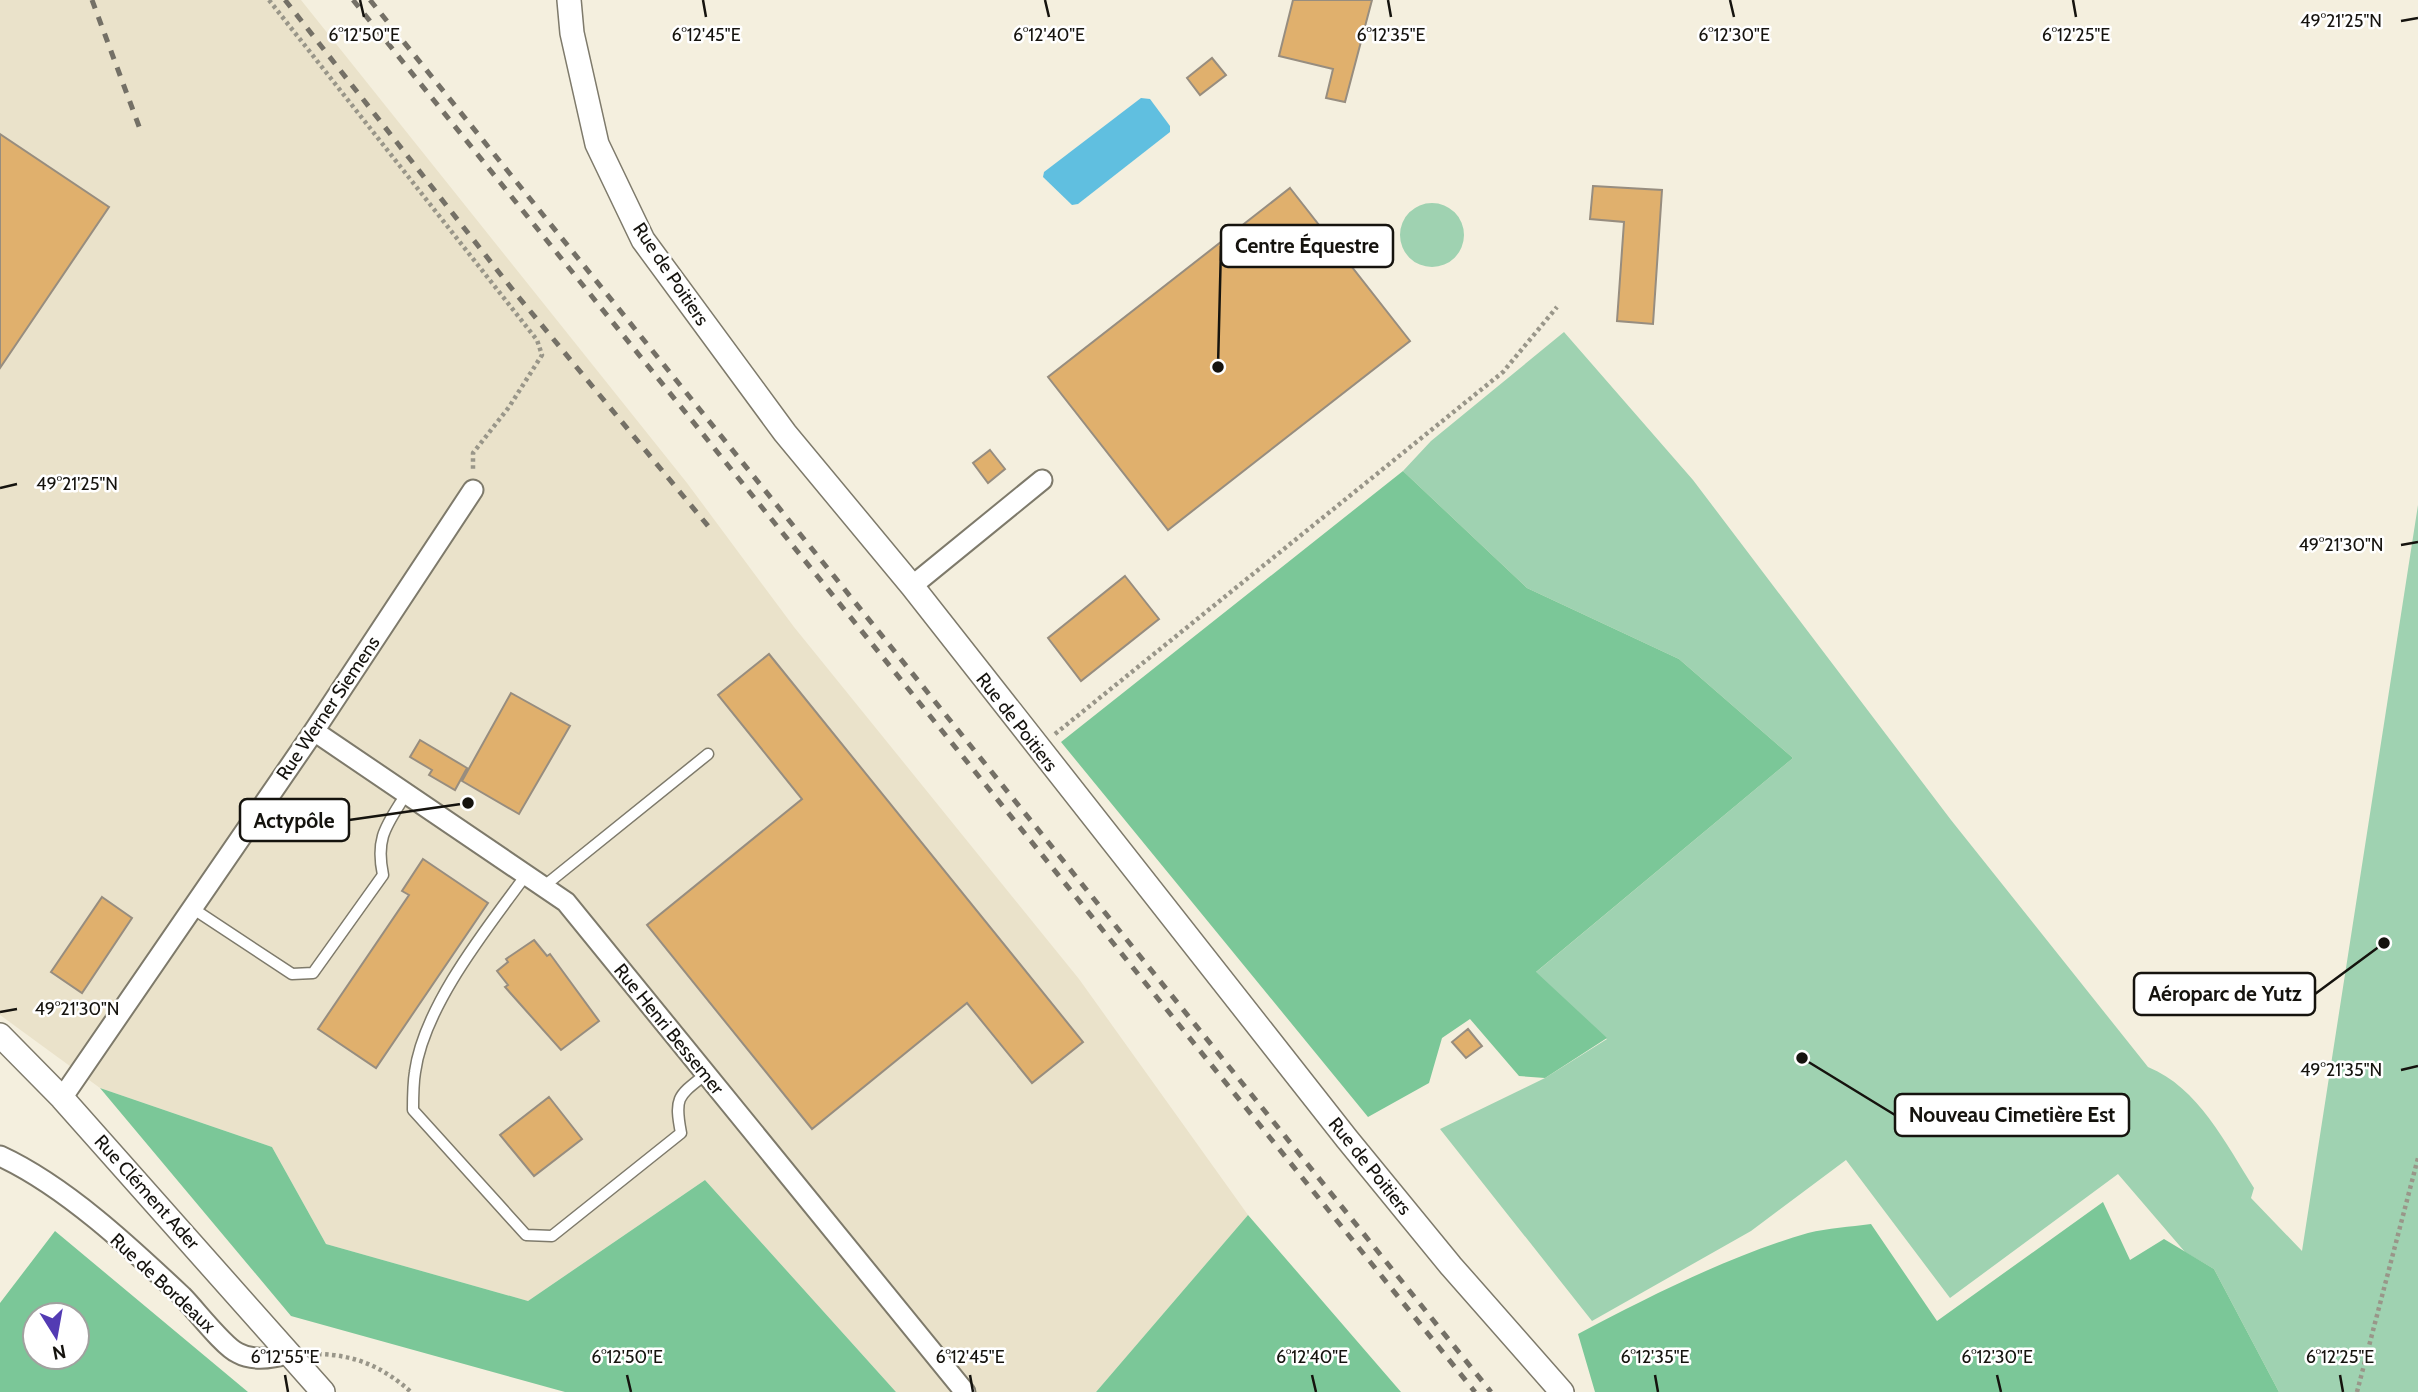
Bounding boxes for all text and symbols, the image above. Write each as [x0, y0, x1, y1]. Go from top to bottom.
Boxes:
text: 49°21'25"N [2300, 10, 2382, 32]
text: 6°12'50"E [328, 24, 400, 46]
text: 6°12'45"E [671, 24, 741, 46]
text: 6°12'40"E [1013, 24, 1085, 46]
text: 6°12'35"E [1357, 24, 1425, 46]
text: 6°12'30"E [1698, 24, 1770, 46]
text: 6°12'25"E [2042, 24, 2110, 46]
street label: Rue de Poitiers [628, 218, 714, 330]
callout: Centre Équestre [1221, 225, 1393, 267]
text: Centre Équestre [1235, 233, 1379, 258]
text: 49°21'25"N [36, 473, 118, 495]
text: 49°21'30"N [2298, 534, 2384, 556]
street label: Rue Werner Siemens [271, 632, 385, 784]
street label: Rue de Poitiers [971, 668, 1063, 776]
callout: Actypôle [240, 799, 349, 841]
text: Actypôle [253, 808, 335, 833]
street label: Rue Henri Bessemer [609, 959, 729, 1099]
callout: Aéroparc de Yutz [2134, 973, 2315, 1015]
text: Aéroparc de Yutz [2148, 981, 2302, 1006]
text: 49°21'30"N [34, 998, 120, 1020]
text: 49°21'35"N [2300, 1059, 2382, 1081]
callout: Nouveau Cimetière Est [1895, 1094, 2129, 1136]
text: Nouveau Cimetière Est [1909, 1102, 2115, 1127]
street label: Rue de Poitiers [1324, 1113, 1416, 1220]
street label: Rue Clément Ader [89, 1130, 205, 1254]
street label: Rue de Bordeaux [106, 1228, 220, 1338]
north arrow [21, 1301, 91, 1371]
text: N [50, 1340, 68, 1365]
text: 6°12'55"E [251, 1346, 319, 1368]
text: 6°12'50"E [591, 1346, 663, 1368]
text: 6°12'45"E [935, 1346, 1005, 1368]
text: 6°12'40"E [1276, 1346, 1348, 1368]
text: 6°12'35"E [1621, 1346, 1689, 1368]
text: 6°12'30"E [1961, 1346, 2033, 1368]
text: 6°12'25"E [2306, 1346, 2374, 1368]

